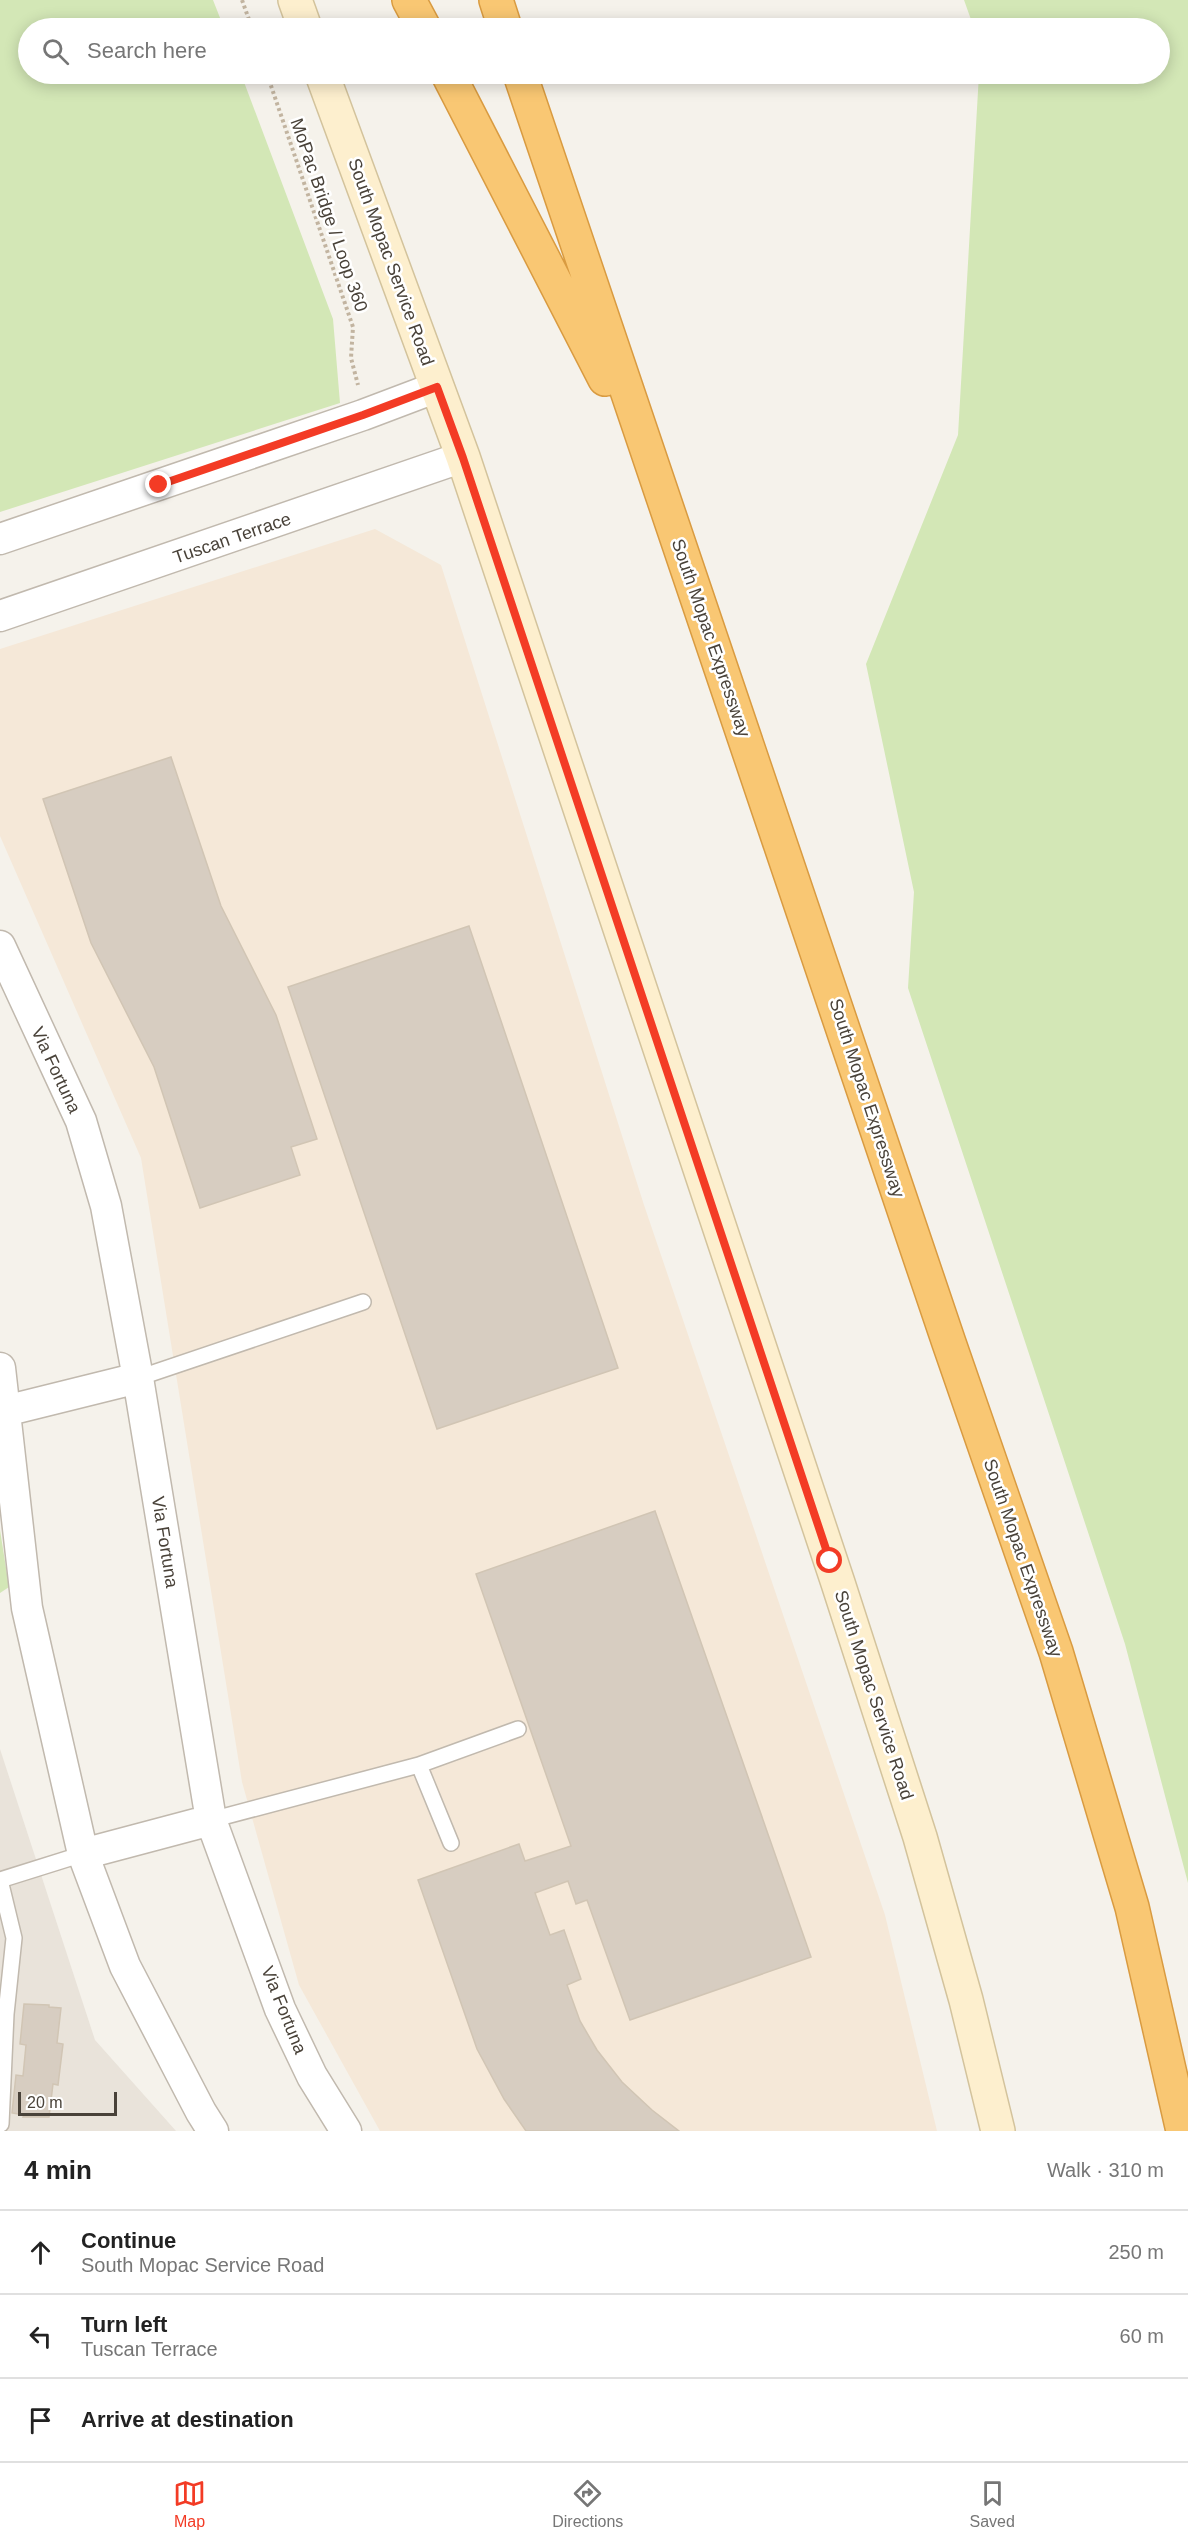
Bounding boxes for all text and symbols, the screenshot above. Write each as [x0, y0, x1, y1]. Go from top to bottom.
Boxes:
search box [18, 18, 1170, 84]
icon: search [39, 35, 72, 68]
text: Search here [87, 38, 207, 63]
street label: MoPac Bridge / Loop 360 [286, 116, 372, 314]
street label: South Mopac Service Road [344, 156, 438, 368]
route end [145, 471, 171, 497]
street label: Tuscan Terrace [171, 509, 293, 567]
street label: South Mopac Expressway [668, 536, 754, 740]
street label: South Mopac Expressway [825, 996, 909, 1200]
street label: Via Fortuna [27, 1024, 85, 1117]
street label: South Mopac Expressway [980, 1456, 1066, 1660]
street label: Via Fortuna [148, 1495, 182, 1590]
route start [816, 1547, 842, 1573]
street label: South Mopac Service Road [831, 1588, 917, 1802]
street label: Via Fortuna [257, 1963, 311, 2058]
scale bar [18, 2089, 117, 2116]
text: 20 m [27, 2094, 63, 2111]
text: 4 min [24, 2155, 92, 2185]
text: Walk · 310 m [1047, 2159, 1164, 2181]
text: Continue [81, 2228, 176, 2253]
icon: ahead [24, 2236, 57, 2269]
text: 250 m [1108, 2241, 1164, 2263]
text: South Mopac Service Road [81, 2254, 324, 2276]
text: Turn left [81, 2312, 167, 2337]
icon: left [24, 2320, 57, 2353]
text: 60 m [1120, 2325, 1164, 2347]
text: Tuscan Terrace [81, 2338, 218, 2360]
icon: arrive [24, 2404, 57, 2437]
text: Arrive at destination [81, 2407, 294, 2432]
tab: Map [173, 2477, 206, 2531]
tab: Directions [552, 2477, 623, 2531]
tab: Saved [970, 2477, 1015, 2531]

